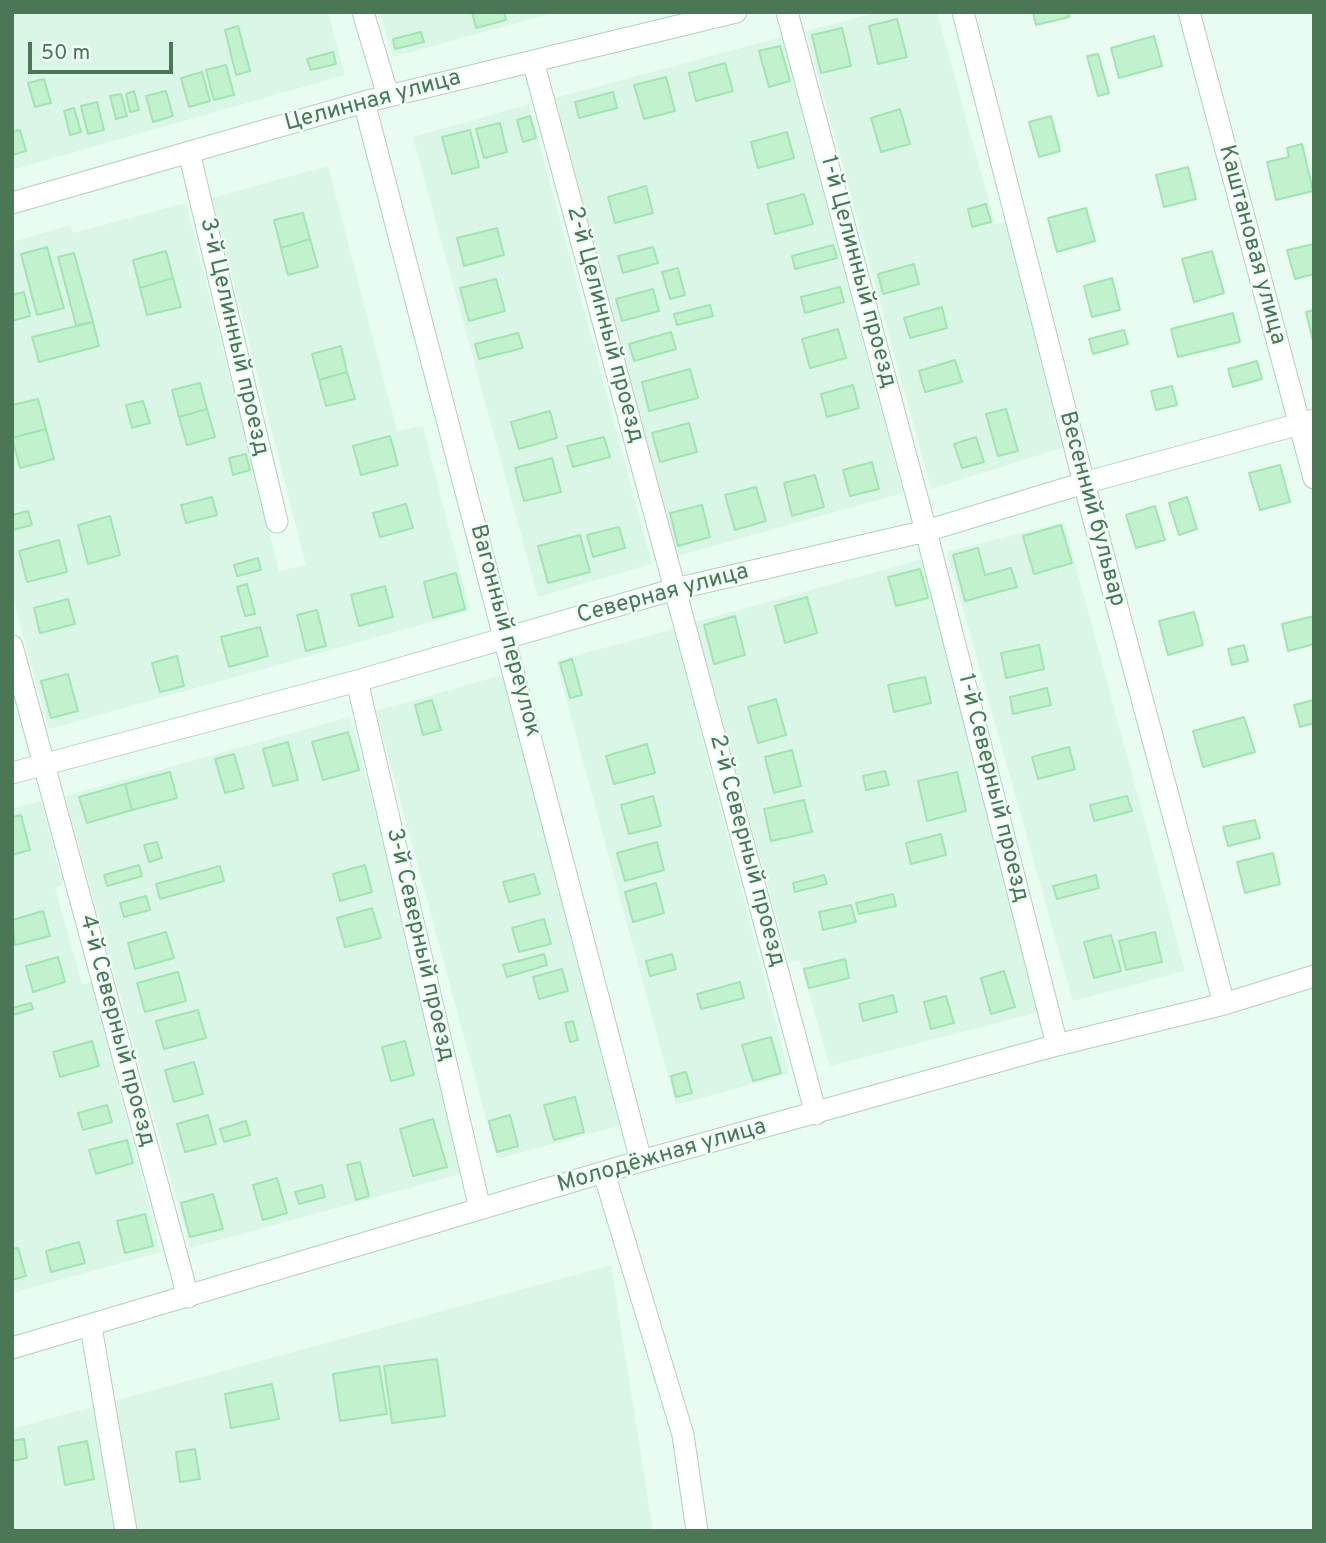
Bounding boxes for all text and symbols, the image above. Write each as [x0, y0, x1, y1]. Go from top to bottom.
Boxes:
scale bar [32, 28, 177, 72]
text: 50 m [41, 40, 90, 67]
street label: Целинная улица [282, 65, 464, 139]
street label: Каштановая улица [1211, 142, 1291, 348]
street label: 1-й Целинный проезд [813, 153, 901, 391]
street label: 2-й Целинный проезд [559, 204, 649, 446]
street label: 3-й Целинный проезд [192, 215, 274, 459]
street label: Весенний бульвар [1052, 408, 1130, 610]
street label: Вагонный переулок [462, 522, 546, 740]
street label: Северная улица [574, 559, 752, 631]
street label: 1-й Северный проезд [950, 671, 1034, 905]
street label: 2-й Северный проезд [702, 732, 790, 970]
street label: 3-й Северный проезд [379, 826, 459, 1064]
street label: 4-й Северный проезд [72, 912, 160, 1150]
street label: Молодёжная улица [554, 1114, 770, 1200]

